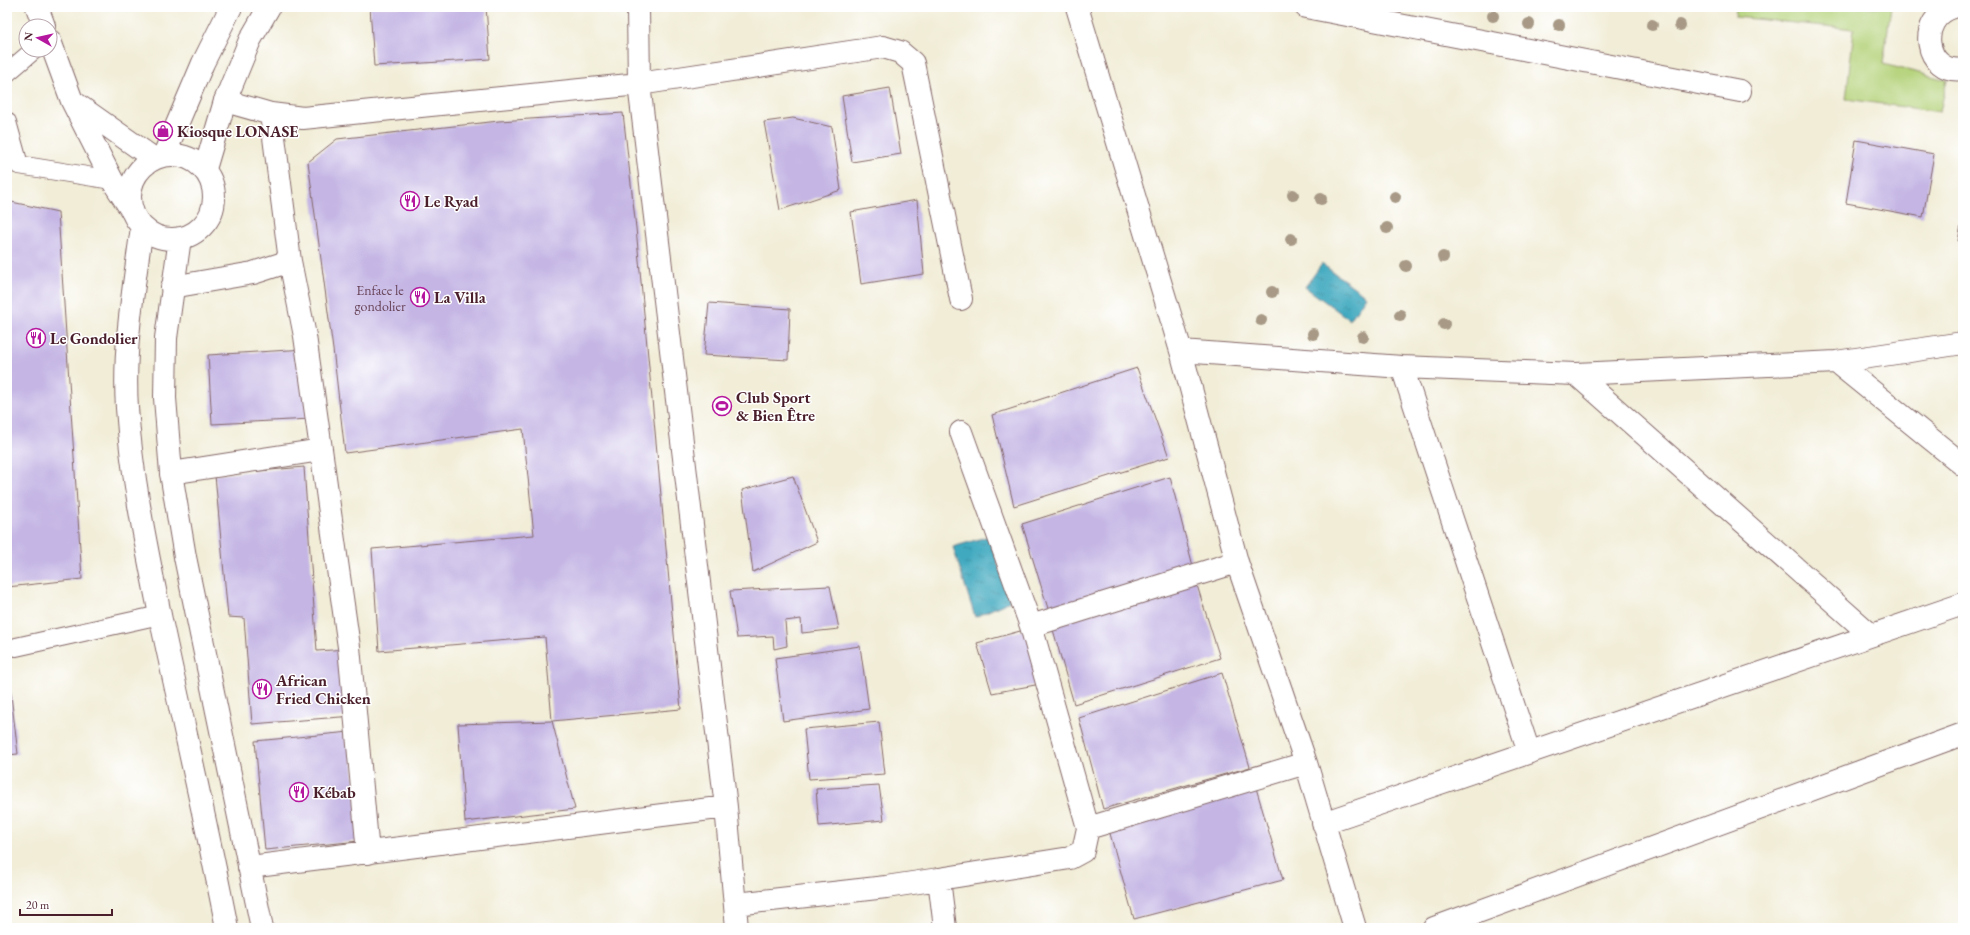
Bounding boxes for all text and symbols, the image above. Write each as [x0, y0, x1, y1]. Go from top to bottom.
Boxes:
north arrow [18, 18, 58, 58]
text: N [21, 31, 36, 42]
shop icon: Kiosque LONASE [152, 120, 174, 142]
place label: Kiosque LONASE [177, 121, 299, 142]
restaurant icon: Le Ryad [399, 190, 421, 212]
place label: Le Ryad [424, 191, 479, 212]
house number: Enface le gondolier [354, 281, 406, 315]
restaurant icon: La Villa [409, 286, 431, 308]
place label: La Villa [434, 287, 487, 308]
restaurant icon: Le Gondolier [25, 327, 47, 349]
place label: Le Gondolier [50, 328, 138, 349]
place label: Club Sport & Bien Être [736, 387, 815, 426]
sports icon: Club Sport & Bien Être [711, 395, 733, 417]
place label: African Fried Chicken [275, 670, 371, 709]
restaurant icon: African Fried Chicken [251, 678, 273, 700]
restaurant icon: Kébab [288, 781, 310, 803]
place label: Kébab [313, 782, 356, 803]
scale bar [20, 891, 112, 917]
text: 20 m [26, 897, 50, 913]

